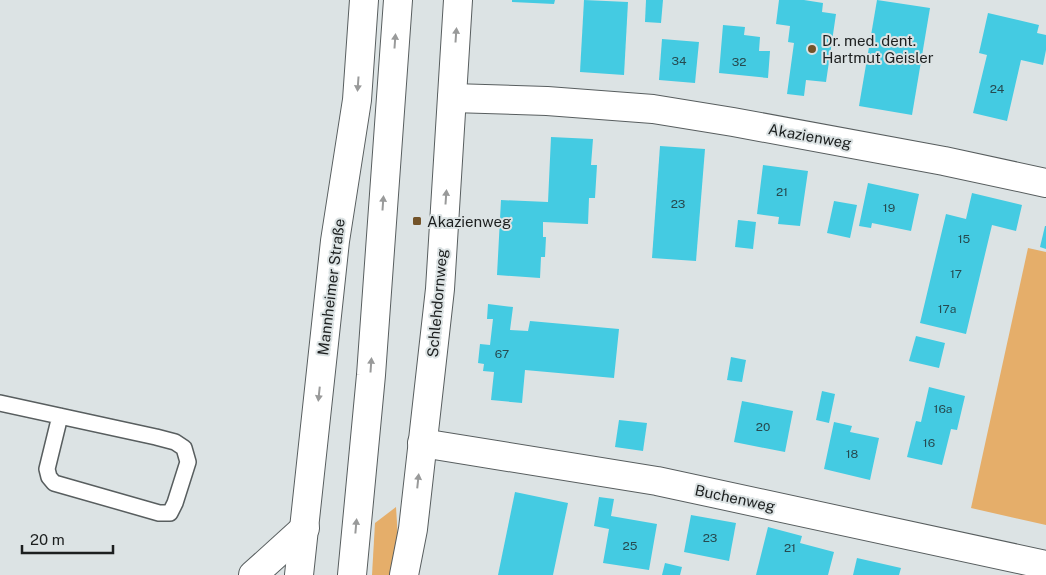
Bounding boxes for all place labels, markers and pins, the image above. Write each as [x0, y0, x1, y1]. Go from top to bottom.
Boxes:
place label: Dr. med. dent. Hartmut Geisler [822, 32, 934, 66]
marker: Dr. med. dent. Hartmut Geisler [806, 43, 818, 55]
place label: Akazienweg [427, 213, 511, 230]
marker: Akazienweg [411, 215, 423, 227]

